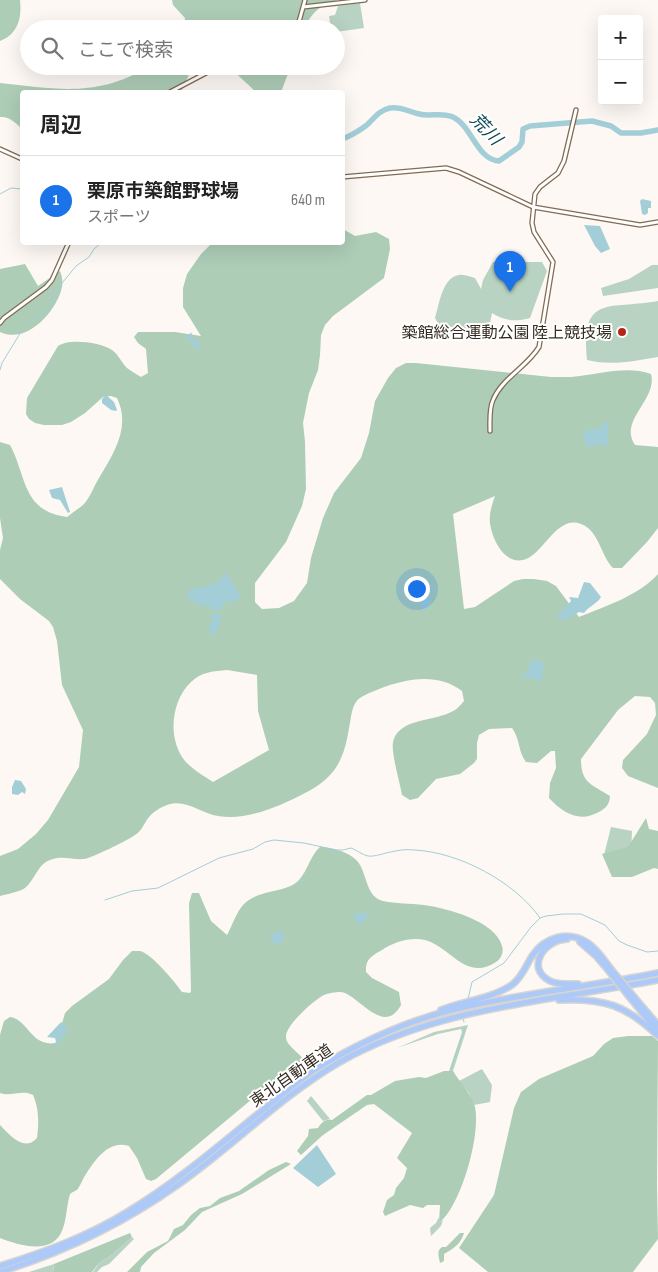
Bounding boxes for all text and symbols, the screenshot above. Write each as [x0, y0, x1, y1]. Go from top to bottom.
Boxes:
map controls [598, 15, 643, 105]
button: + [598, 15, 643, 60]
search box [20, 20, 345, 75]
icon: search [38, 34, 66, 62]
text: ここで検索 [78, 39, 173, 62]
button: − [598, 60, 643, 105]
water label: 荒川 [466, 109, 507, 151]
text: 周辺 [40, 113, 82, 138]
text: 栗原市築館野球場 [87, 180, 239, 203]
text: 1 [53, 191, 59, 210]
text: 640 m [291, 191, 325, 210]
text: スポーツ [87, 208, 151, 227]
pin: 1 [494, 251, 526, 292]
place label: 築館総合運動公園 陸上競技場 [401, 324, 612, 343]
marker: 築館総合運動公園 陸上競技場 [616, 326, 628, 338]
your location [404, 576, 430, 602]
street label: 東北自動車道 [247, 1041, 337, 1112]

